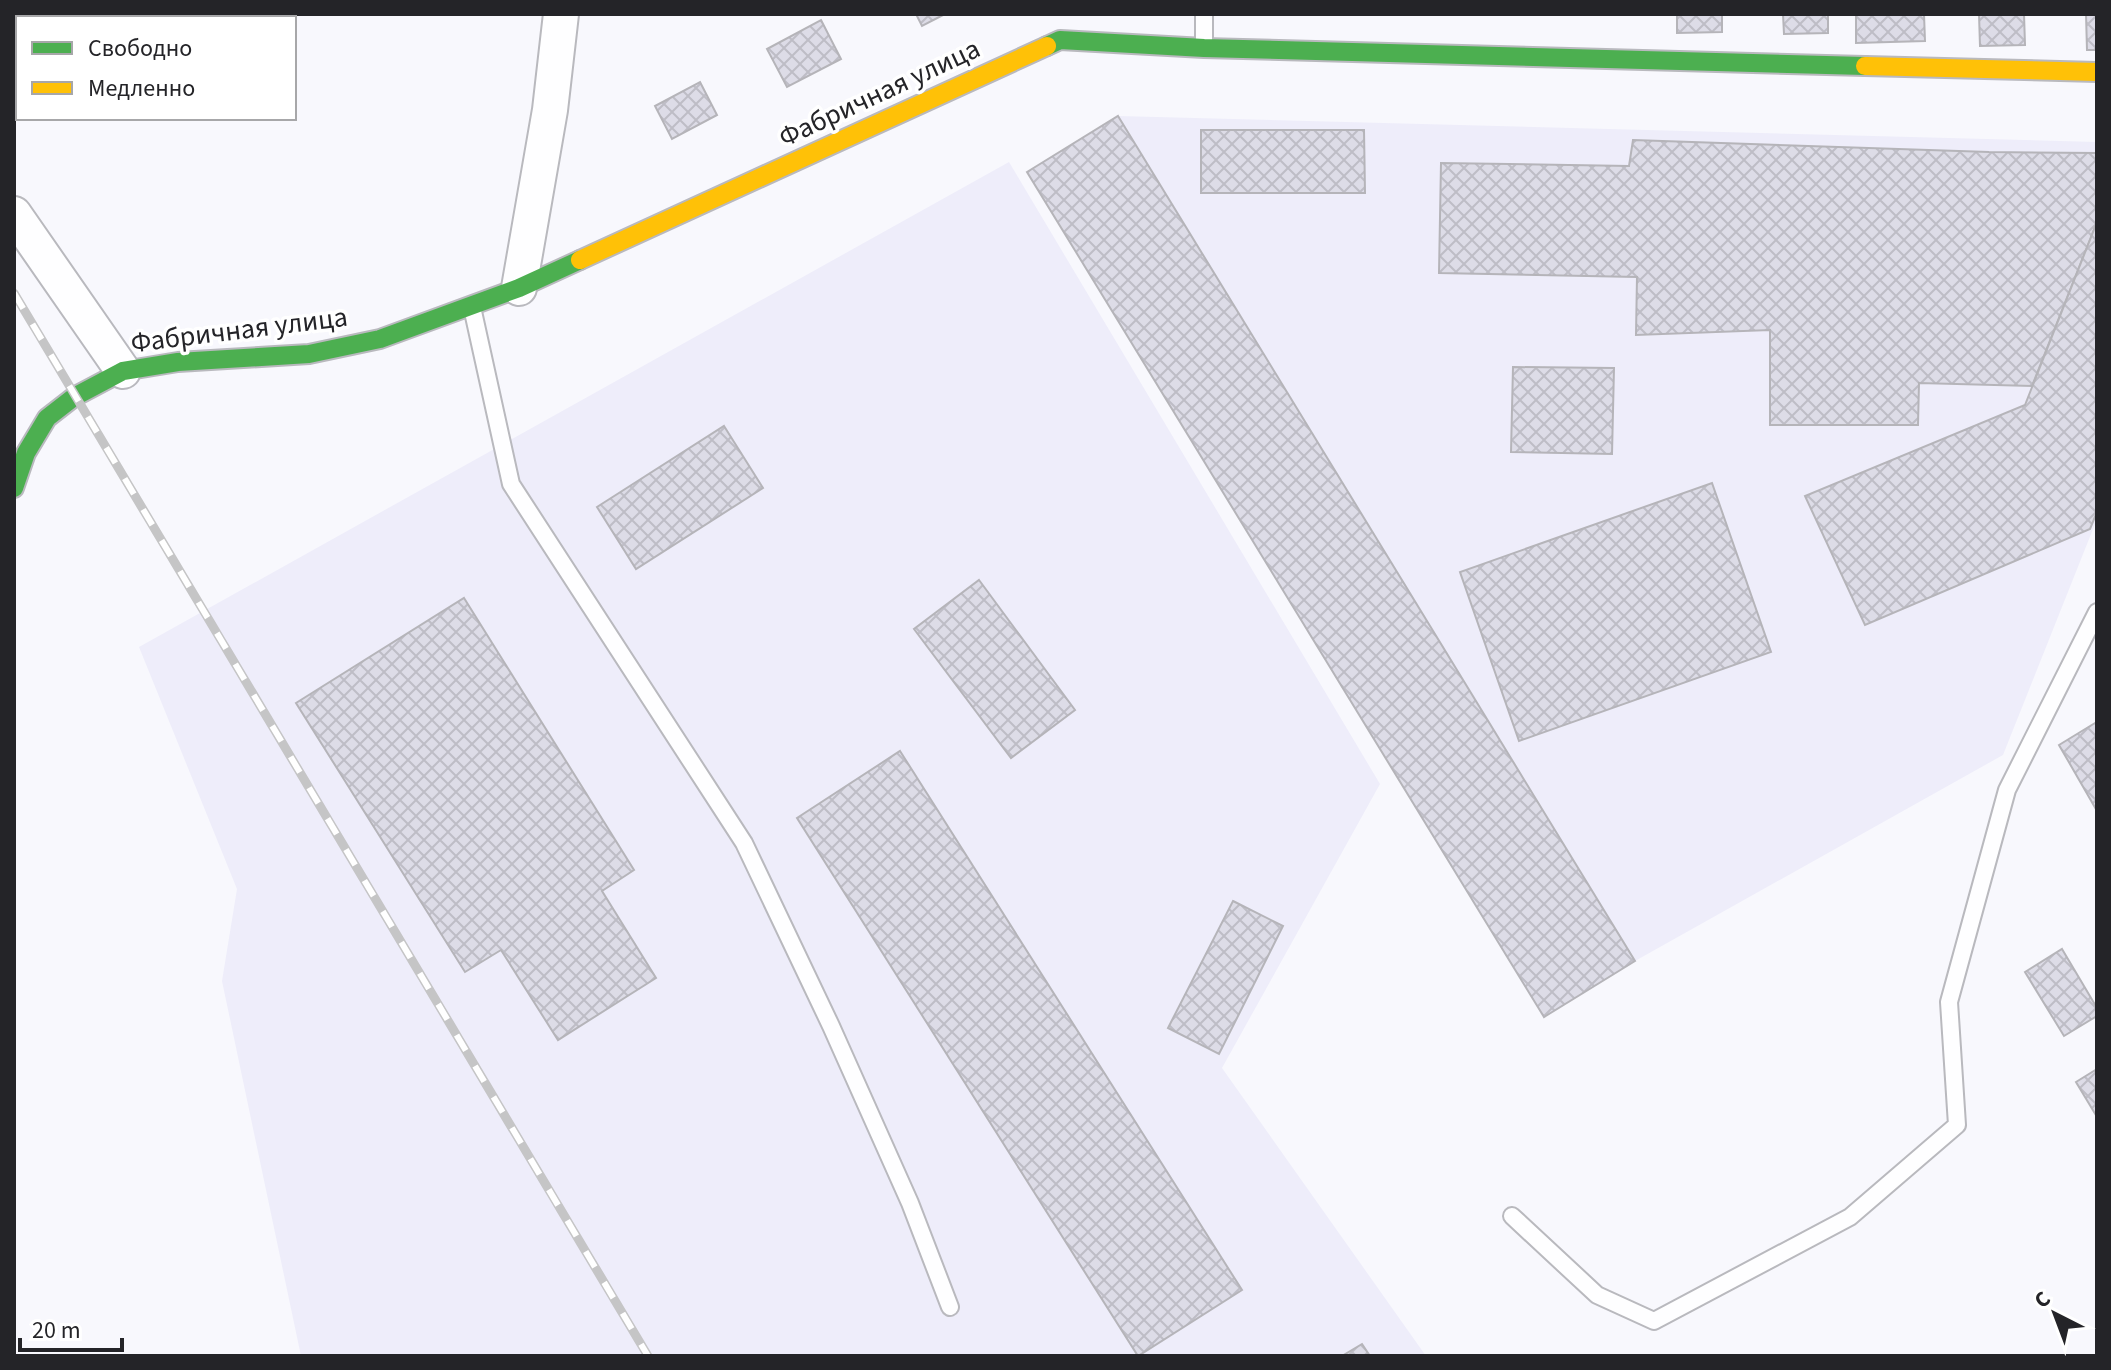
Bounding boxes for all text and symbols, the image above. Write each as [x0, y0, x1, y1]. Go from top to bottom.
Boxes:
legend [16, 16, 296, 120]
street label: Фабричная улица [772, 29, 987, 157]
text: Свободно [88, 31, 192, 66]
text: Медленно [88, 71, 195, 106]
street label: Фабричная улица [128, 297, 350, 363]
north arrow [2015, 1274, 2095, 1354]
text: С [2027, 1284, 2058, 1316]
scale bar [20, 1302, 122, 1352]
text: 20 m [32, 1313, 81, 1348]

